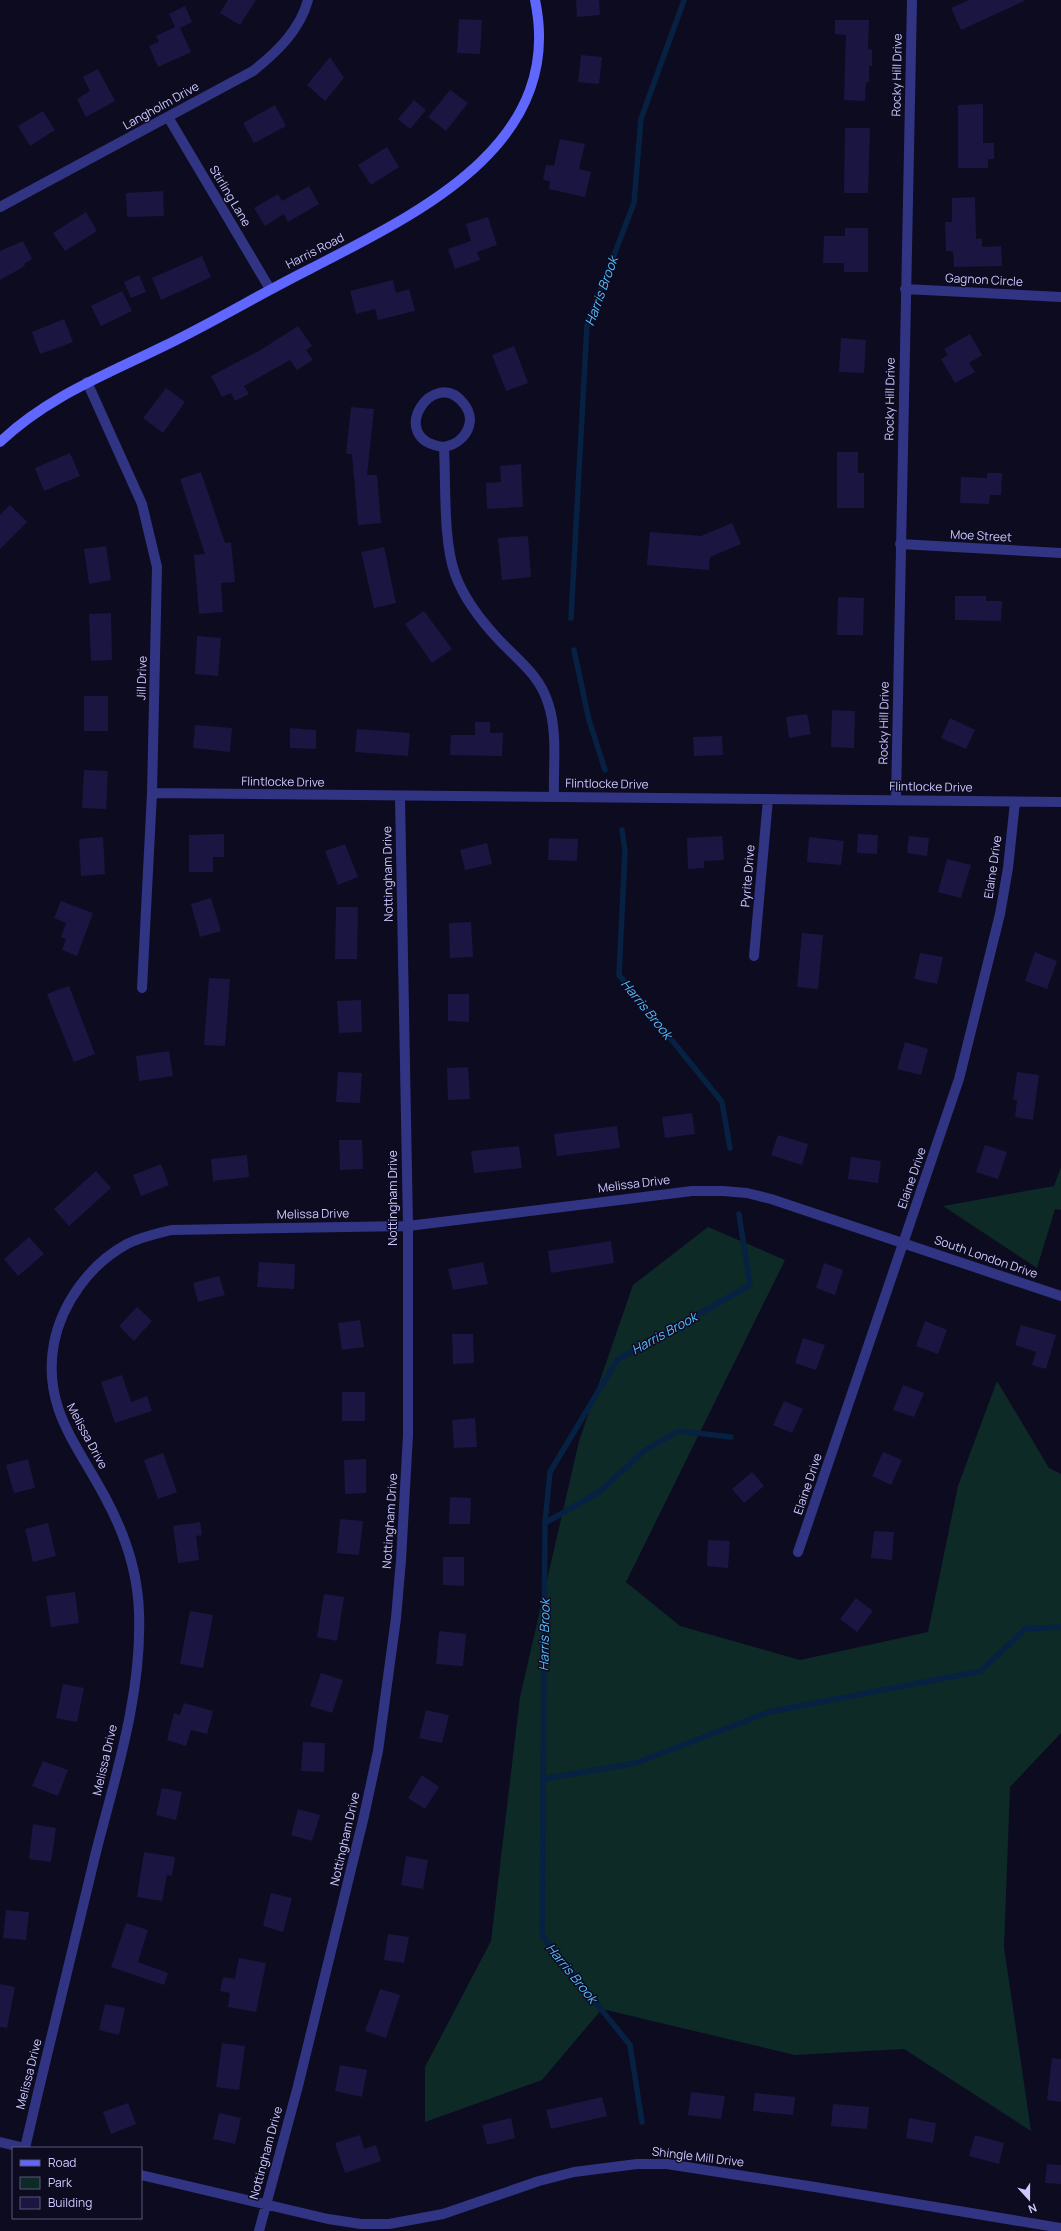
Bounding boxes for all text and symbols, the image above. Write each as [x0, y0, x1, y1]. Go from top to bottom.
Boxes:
street label: Rocky Hill Drive [887, 33, 906, 117]
street label: Langholm Drive [120, 78, 202, 134]
street label: Stirling Lane [206, 162, 255, 229]
street label: Harris Road [283, 229, 347, 273]
water label: Harris Brook [580, 252, 623, 328]
street label: Gagnon Circle [945, 269, 1023, 290]
street label: Rocky Hill Drive [880, 357, 899, 441]
street label: Moe Street [950, 525, 1013, 546]
street label: Jill Drive [132, 655, 151, 700]
street label: Rocky Hill Drive [874, 681, 893, 765]
street label: Flintlocke Drive [241, 772, 325, 791]
street label: Flintlocke Drive [565, 774, 649, 793]
street label: Flintlocke Drive [889, 777, 973, 796]
street label: Nottingham Drive [378, 826, 397, 922]
street label: Elaine Drive [980, 834, 1005, 900]
street label: Pyrite Drive [736, 844, 759, 908]
water label: Harris Brook [617, 975, 678, 1045]
street label: Elaine Drive [893, 1145, 930, 1211]
street label: Nottingham Drive [384, 1150, 401, 1246]
street label: Melissa Drive [597, 1171, 671, 1196]
street label: Melissa Drive [277, 1204, 349, 1223]
street label: South London Drive [932, 1231, 1040, 1282]
water label: Harris Brook [628, 1306, 702, 1358]
street label: Melissa Drive [63, 1400, 112, 1472]
street label: Elaine Drive [789, 1451, 826, 1517]
street label: Nottingham Drive [378, 1473, 401, 1569]
water label: Harris Brook [534, 1596, 554, 1671]
street label: Melissa Drive [88, 1723, 121, 1797]
street label: Nottingham Drive [325, 1790, 364, 1887]
water label: Harris Brook [542, 1939, 603, 2009]
street label: Melissa Drive [12, 2037, 46, 2111]
street label: Nottingham Drive [245, 2104, 286, 2201]
street label: Shingle Mill Drive [651, 2142, 745, 2171]
legend [12, 2147, 142, 2219]
text: Road [48, 2154, 76, 2171]
text: Park [48, 2174, 73, 2191]
north arrow [1009, 2179, 1049, 2219]
text: Building [48, 2194, 92, 2211]
text: N [1026, 2200, 1039, 2217]

